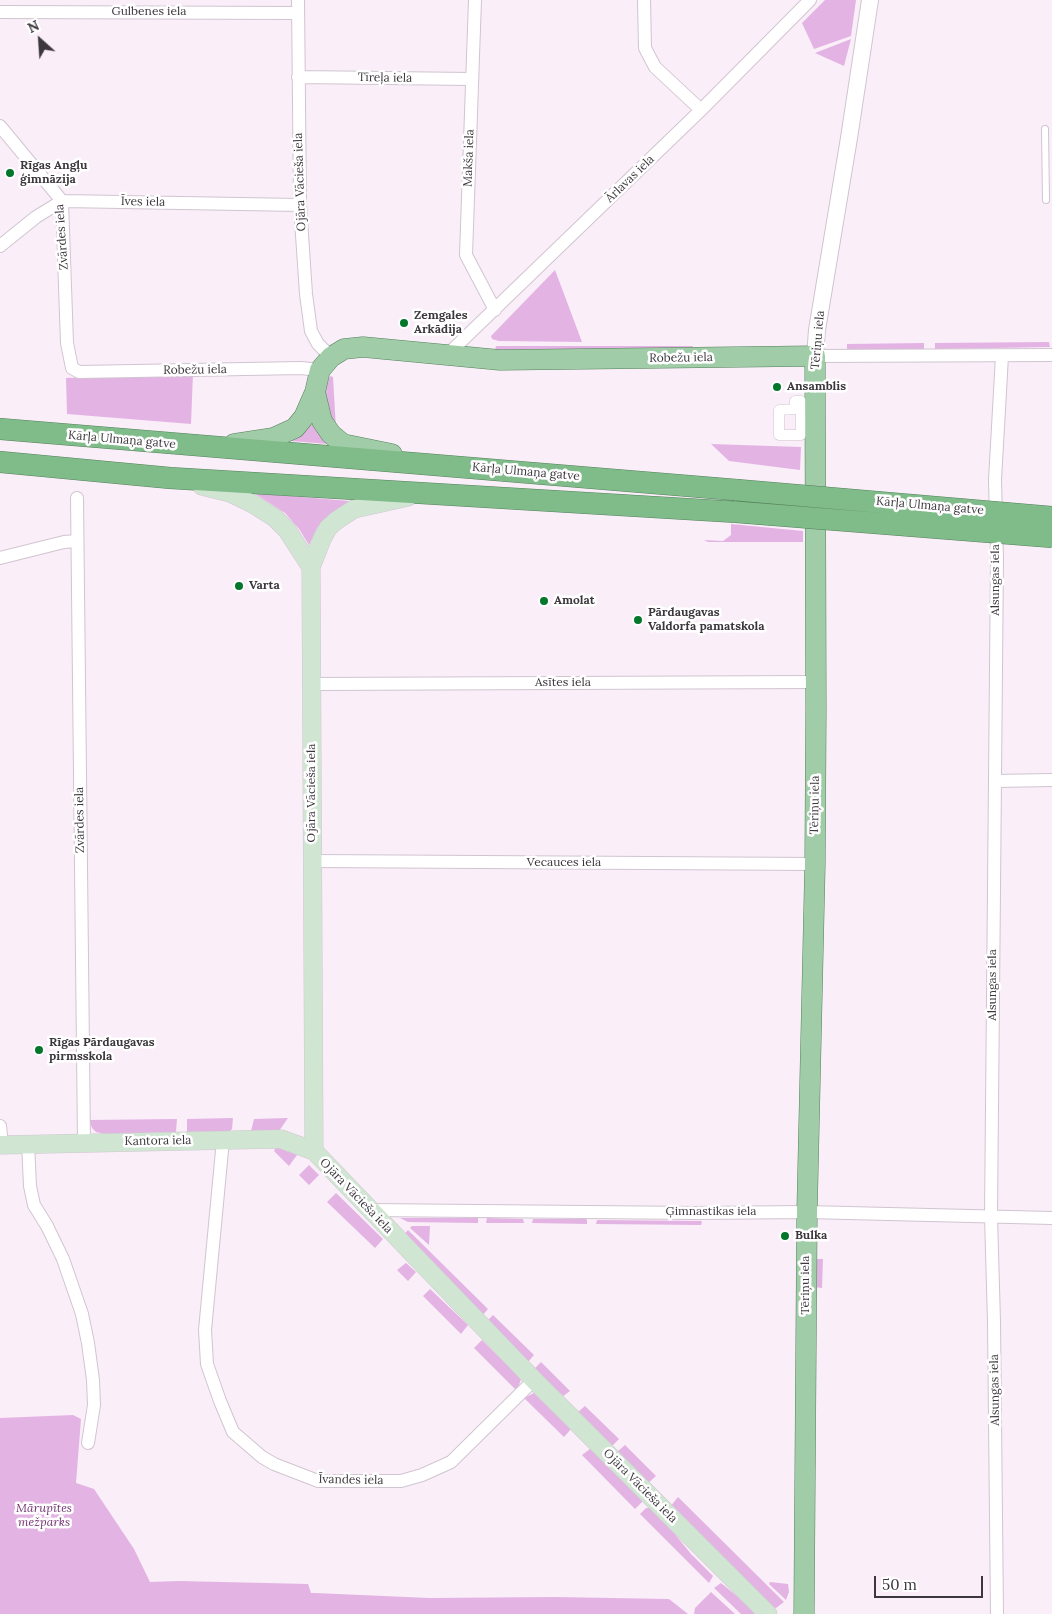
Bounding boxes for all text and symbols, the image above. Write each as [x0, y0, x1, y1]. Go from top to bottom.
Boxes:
street label: Gulbenes iela [112, 5, 186, 19]
north arrow [15, 15, 65, 65]
text: N [25, 16, 42, 37]
street label: Tīreļa iela [358, 70, 412, 86]
street label: Makša iela [461, 129, 477, 187]
street label: Ojāra Vācieša iela [291, 132, 309, 232]
street label: Ārlavas iela [603, 152, 657, 206]
place label: Rīgas Angļu ģimnāzija [20, 159, 87, 187]
marker: Rīgas Angļu ģimnāzija [4, 167, 16, 179]
street label: Īves iela [121, 194, 165, 210]
street label: Zvārdes iela [53, 203, 71, 271]
place label: Zemgales Arkādija [414, 309, 468, 337]
street label: Tēriņu iela [808, 310, 828, 370]
marker: Zemgales Arkādija [398, 317, 410, 329]
street label: Robežu iela [649, 350, 713, 366]
street label: Robežu iela [163, 362, 227, 378]
place label: Ansamblis [787, 380, 846, 394]
marker: Ansamblis [771, 381, 783, 393]
street label: Kārļa Ulmaņa gatve [68, 428, 176, 452]
street label: Kārļa Ulmaņa gatve [472, 460, 580, 484]
street label: Kārļa Ulmaņa gatve [876, 494, 984, 518]
street label: Alsungas iela [989, 544, 1003, 616]
place label: Varta [249, 579, 280, 593]
marker: Varta [233, 580, 245, 592]
place label: Amolat [554, 594, 595, 608]
marker: Amolat [538, 595, 550, 607]
place label: Pārdaugavas Valdorfa pamatskola [648, 606, 765, 634]
marker: Pārdaugavas Valdorfa pamatskola [632, 614, 644, 626]
street label: Asītes iela [535, 676, 591, 690]
street label: Ojāra Vācieša iela [305, 744, 319, 842]
street label: Tēriņu iela [807, 775, 823, 835]
street label: Zvārdes iela [72, 787, 88, 853]
street label: Vecauces iela [527, 856, 601, 870]
street label: Alsungas iela [986, 949, 1000, 1021]
place label: Rīgas Pārdaugavas pirmsskola [49, 1036, 155, 1064]
marker: Rīgas Pārdaugavas pirmsskola [33, 1044, 45, 1056]
street label: Kantora iela [124, 1133, 192, 1149]
street label: Ojāra Vācieša iela [316, 1155, 396, 1237]
street label: Ģimnastikas iela [666, 1205, 756, 1219]
place label: Bulka [795, 1229, 827, 1243]
marker: Bulka [779, 1230, 791, 1242]
street label: Tēriņu iela [799, 1255, 813, 1315]
street label: Alsungas iela [987, 1354, 1003, 1426]
street label: Ojāra Vācieša iela [600, 1446, 680, 1526]
street label: Īvandes iela [318, 1472, 384, 1488]
park label: Mārupītes mežparks [16, 1502, 72, 1530]
scale bar [877, 1566, 986, 1598]
text: 50 m [882, 1575, 917, 1594]

